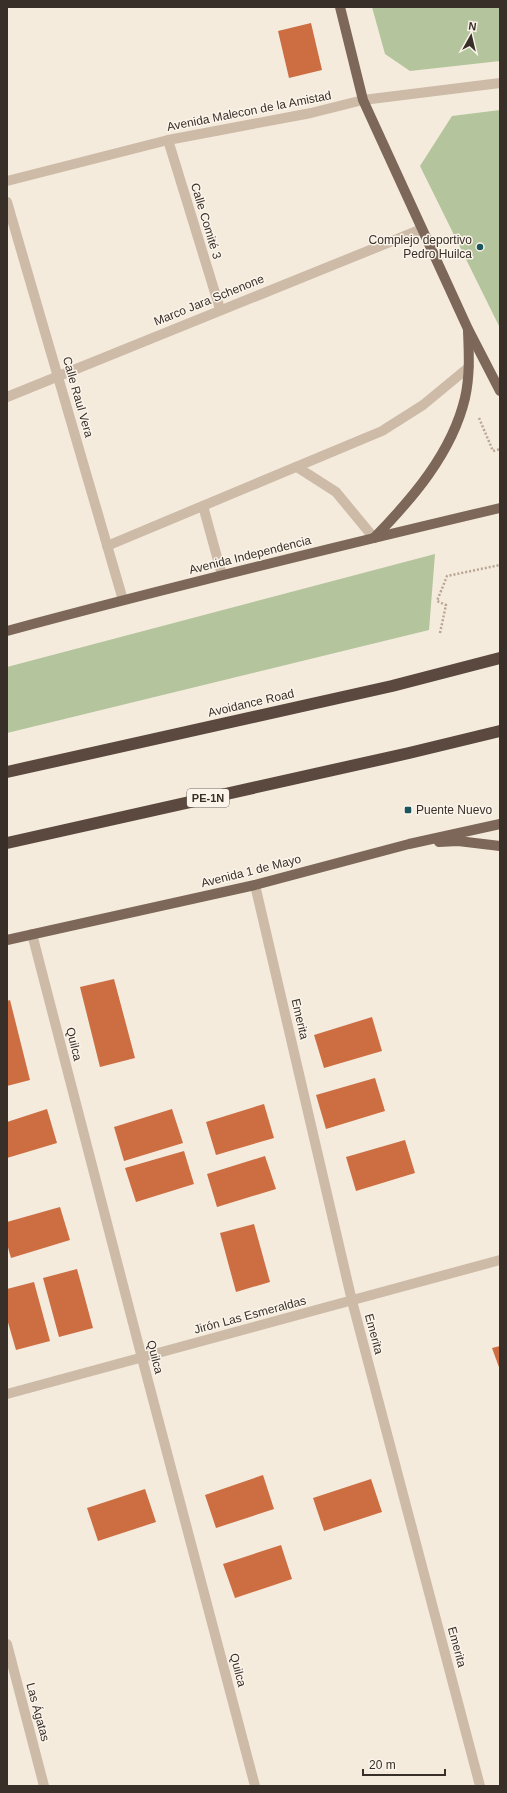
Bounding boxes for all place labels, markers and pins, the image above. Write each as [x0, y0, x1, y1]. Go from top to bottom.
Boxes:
place label: Complejo deportivo Pedro Huilca [369, 233, 472, 261]
marker: Complejo deportivo Pedro Huilca [475, 242, 485, 252]
place label: Puente Nuevo [416, 803, 492, 817]
marker: Puente Nuevo [403, 805, 413, 815]

